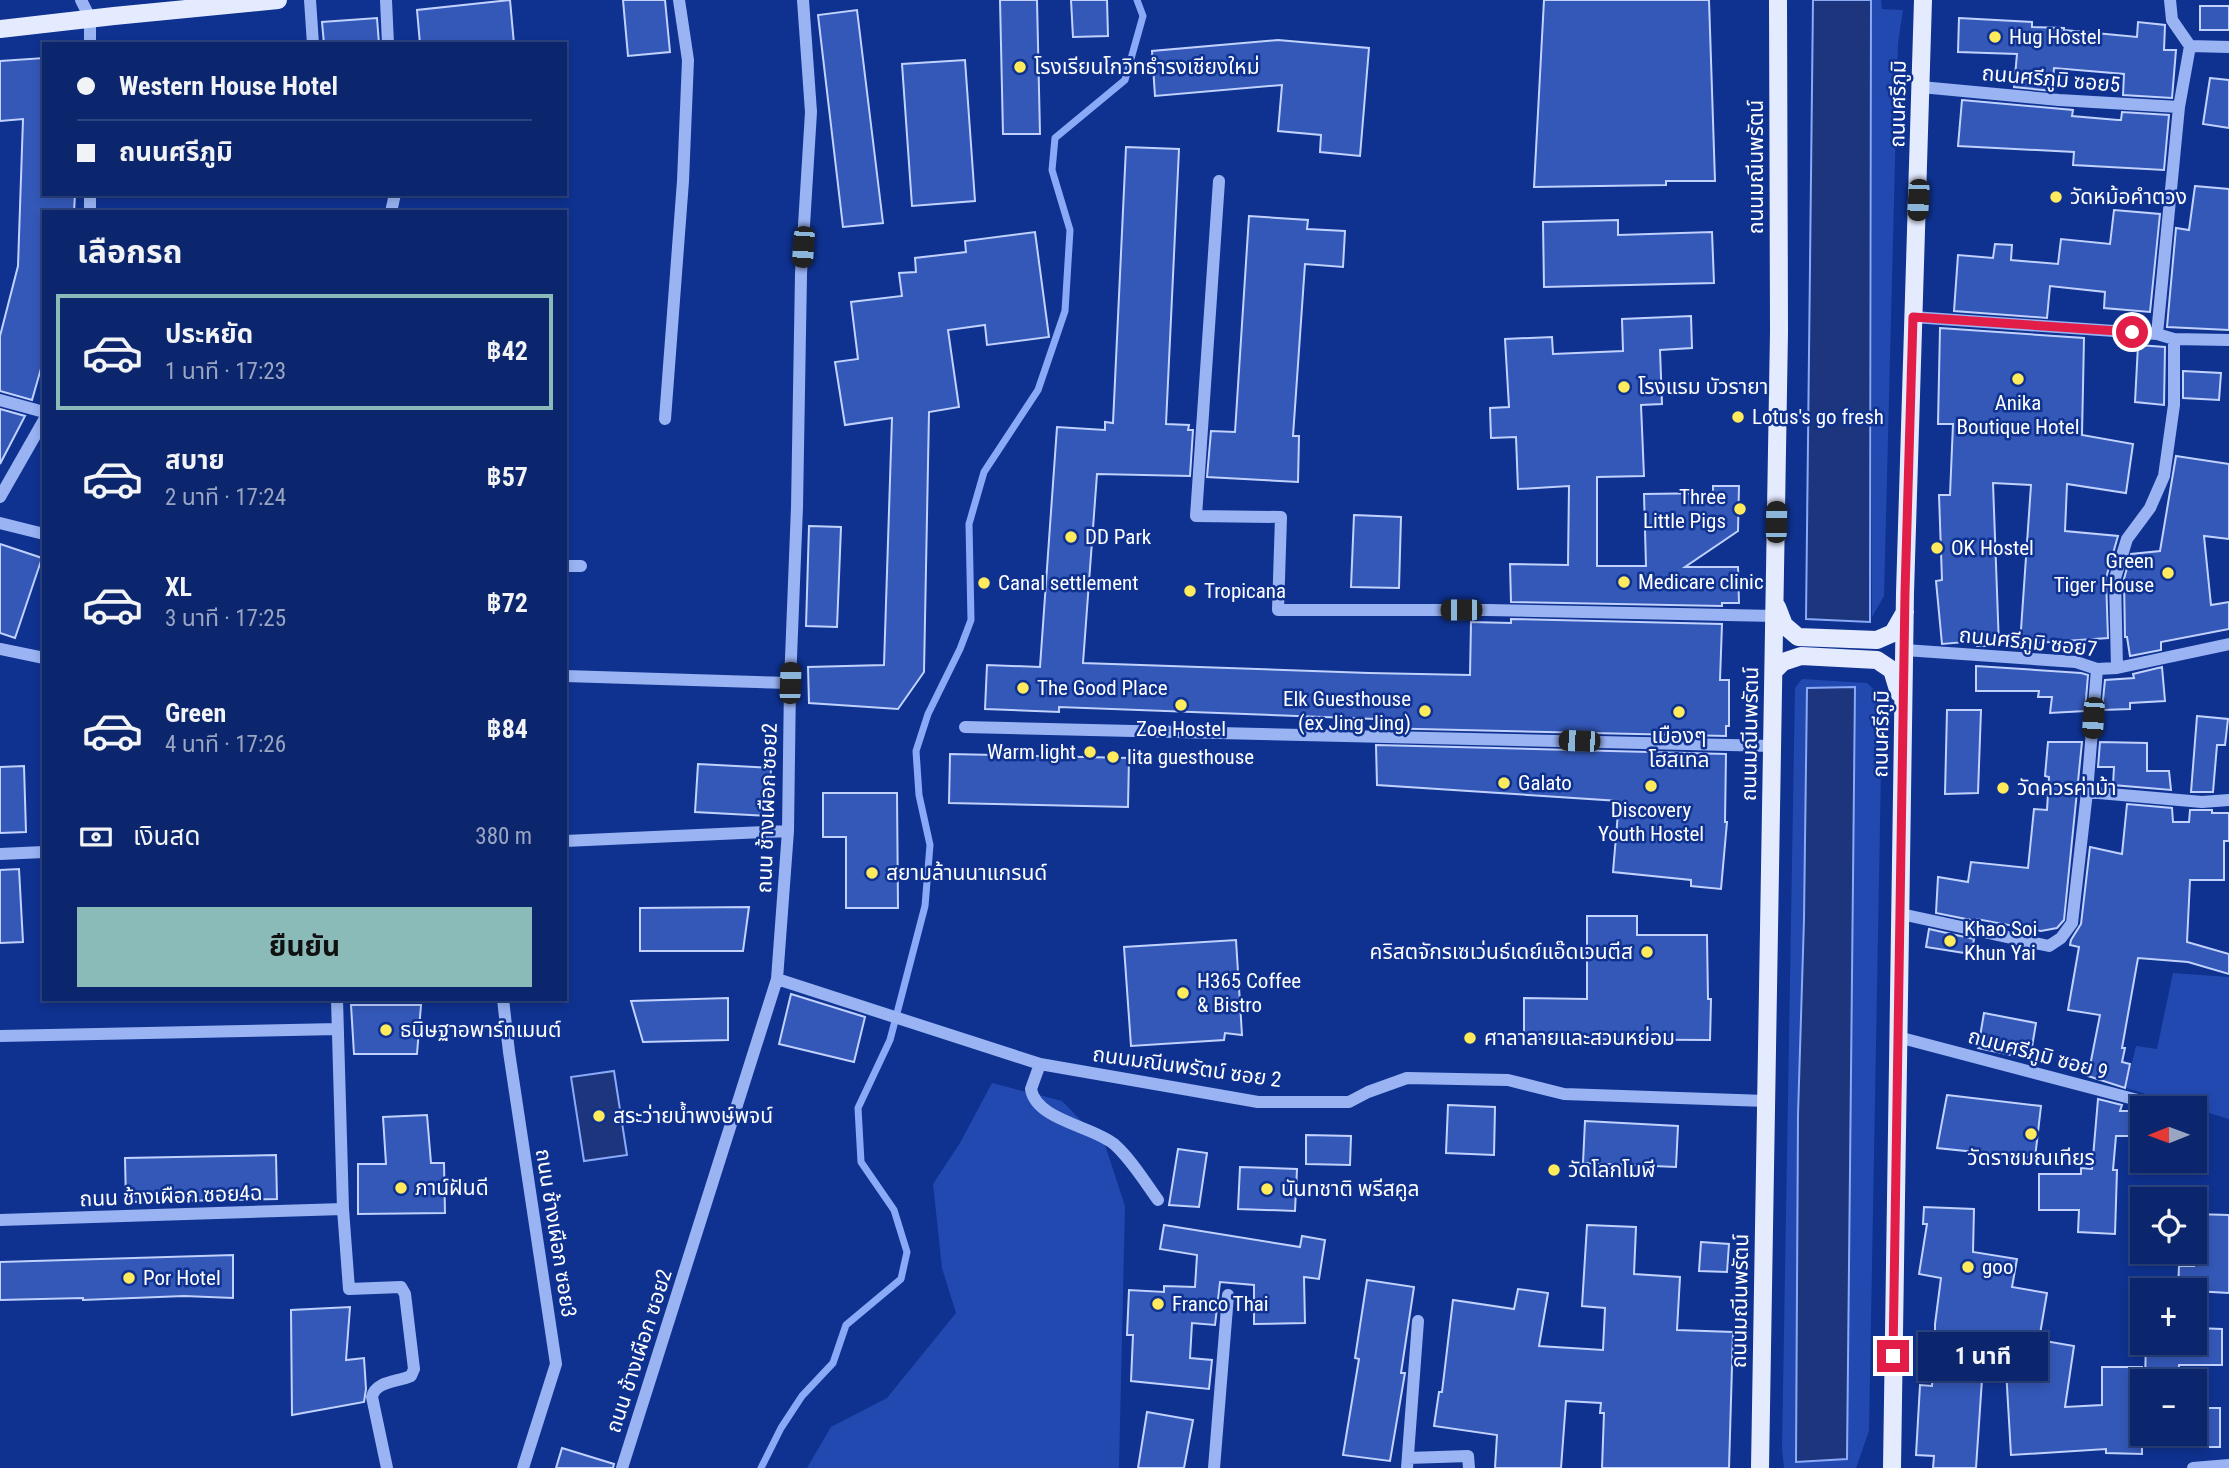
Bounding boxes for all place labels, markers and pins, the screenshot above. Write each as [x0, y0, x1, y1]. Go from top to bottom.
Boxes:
place label: Hug Hostel [2009, 25, 2101, 49]
marker: Hug Hostel [1987, 29, 2003, 45]
place label: โรงเรียนโกวิทธำรงเชียงใหม่ [1034, 55, 1260, 79]
marker: โรงเรียนโกวิทธำรงเชียงใหม่ [1012, 59, 1028, 75]
place label: วัดหม้อคำตวง [2070, 185, 2187, 209]
marker: วัดหม้อคำตวง [2048, 189, 2064, 205]
marker: Anika Boutique Hotel [2010, 371, 2026, 387]
place label: โรงแรม บัวรายา [1638, 375, 1768, 399]
marker: โรงแรม บัวรายา [1616, 379, 1632, 395]
place label: Anika Boutique Hotel [1957, 391, 2079, 439]
place label: Lotus's go fresh [1752, 405, 1884, 429]
marker: Lotus's go fresh [1730, 409, 1746, 425]
place label: Three Little Pigs [1643, 485, 1726, 533]
marker: Three Little Pigs [1732, 501, 1748, 517]
place label: DD Park [1085, 525, 1152, 549]
marker: DD Park [1063, 529, 1079, 545]
place label: OK Hostel [1951, 536, 2034, 560]
marker: OK Hostel [1929, 540, 1945, 556]
place label: Green Tiger House [2054, 549, 2154, 597]
marker: Green Tiger House [2160, 565, 2176, 581]
place label: Medicare clinic [1638, 570, 1764, 594]
place label: Canal settlement [998, 571, 1138, 595]
marker: Medicare clinic [1616, 574, 1632, 590]
marker: Canal settlement [976, 575, 992, 591]
place label: Tropicana [1204, 579, 1286, 603]
marker: Tropicana [1182, 583, 1198, 599]
place label: The Good Place [1037, 676, 1168, 700]
marker: The Good Place [1015, 680, 1031, 696]
place label: Elk Guesthouse (ex Jing Jing) [1283, 687, 1411, 735]
marker: Zoe Hostel [1173, 697, 1189, 713]
marker: Elk Guesthouse (ex Jing Jing) [1417, 703, 1433, 719]
marker: เมืองๆ โฮสเทล [1671, 704, 1687, 720]
place label: Zoe Hostel [1136, 717, 1226, 741]
place label: เมืองๆ โฮสเทล [1648, 724, 1710, 772]
place label: Warm light [987, 740, 1076, 764]
marker: Warm light [1082, 744, 1098, 760]
place label: lita guesthouse [1127, 745, 1254, 769]
marker: lita guesthouse [1105, 749, 1121, 765]
place label: Galato [1518, 771, 1572, 795]
marker: Galato [1496, 775, 1512, 791]
place label: วัดควรค่าม้า [2017, 776, 2117, 800]
marker: Discovery Youth Hostel [1643, 778, 1659, 794]
marker: วัดควรค่าม้า [1995, 780, 2011, 796]
place label: Discovery Youth Hostel [1598, 798, 1704, 846]
place label: สยามล้านนาแกรนด์ [886, 861, 1047, 885]
marker: สยามล้านนาแกรนด์ [864, 865, 880, 881]
place label: Khao Soi Khun Yai [1964, 917, 2037, 965]
marker: Khao Soi Khun Yai [1942, 933, 1958, 949]
place label: คริสตจักรเซเว่นธ์เดย์แอ๊ดเวนตีส [1370, 940, 1633, 964]
marker: คริสตจักรเซเว่นธ์เดย์แอ๊ดเวนตีส [1639, 944, 1655, 960]
place label: H365 Coffee & Bistro [1197, 969, 1301, 1017]
marker: H365 Coffee & Bistro [1175, 985, 1191, 1001]
place label: ธนิษฐาอพาร์ทเมนต์ [400, 1018, 561, 1042]
marker: ธนิษฐาอพาร์ทเมนต์ [378, 1022, 394, 1038]
place label: ศาลาลายและสวนหย่อม [1484, 1026, 1675, 1050]
marker: ศาลาลายและสวนหย่อม [1462, 1030, 1478, 1046]
place label: สระว่ายน้ำพงษ์พจน์ [613, 1101, 773, 1128]
marker: สระว่ายน้ำพงษ์พจน์ [591, 1108, 607, 1124]
marker: วัดราชมณเทียร [2023, 1126, 2039, 1142]
place label: วัดราชมณเทียร [1967, 1146, 2095, 1170]
place label: วัดโลกโมฬี [1568, 1158, 1655, 1182]
marker: วัดโลกโมฬี [1546, 1162, 1562, 1178]
place label: ภาน์ฝันดี [415, 1176, 489, 1200]
place label: นันทชาติ พรีสคูล [1281, 1177, 1420, 1202]
marker: ภาน์ฝันดี [393, 1180, 409, 1196]
marker: นันทชาติ พรีสคูล [1259, 1181, 1275, 1197]
place label: goo [1982, 1255, 2013, 1279]
marker: goo [1960, 1259, 1976, 1275]
place label: Por Hotel [143, 1266, 221, 1290]
marker: Por Hotel [121, 1270, 137, 1286]
place label: Franco Thai [1172, 1292, 1269, 1316]
marker: Franco Thai [1150, 1296, 1166, 1312]

